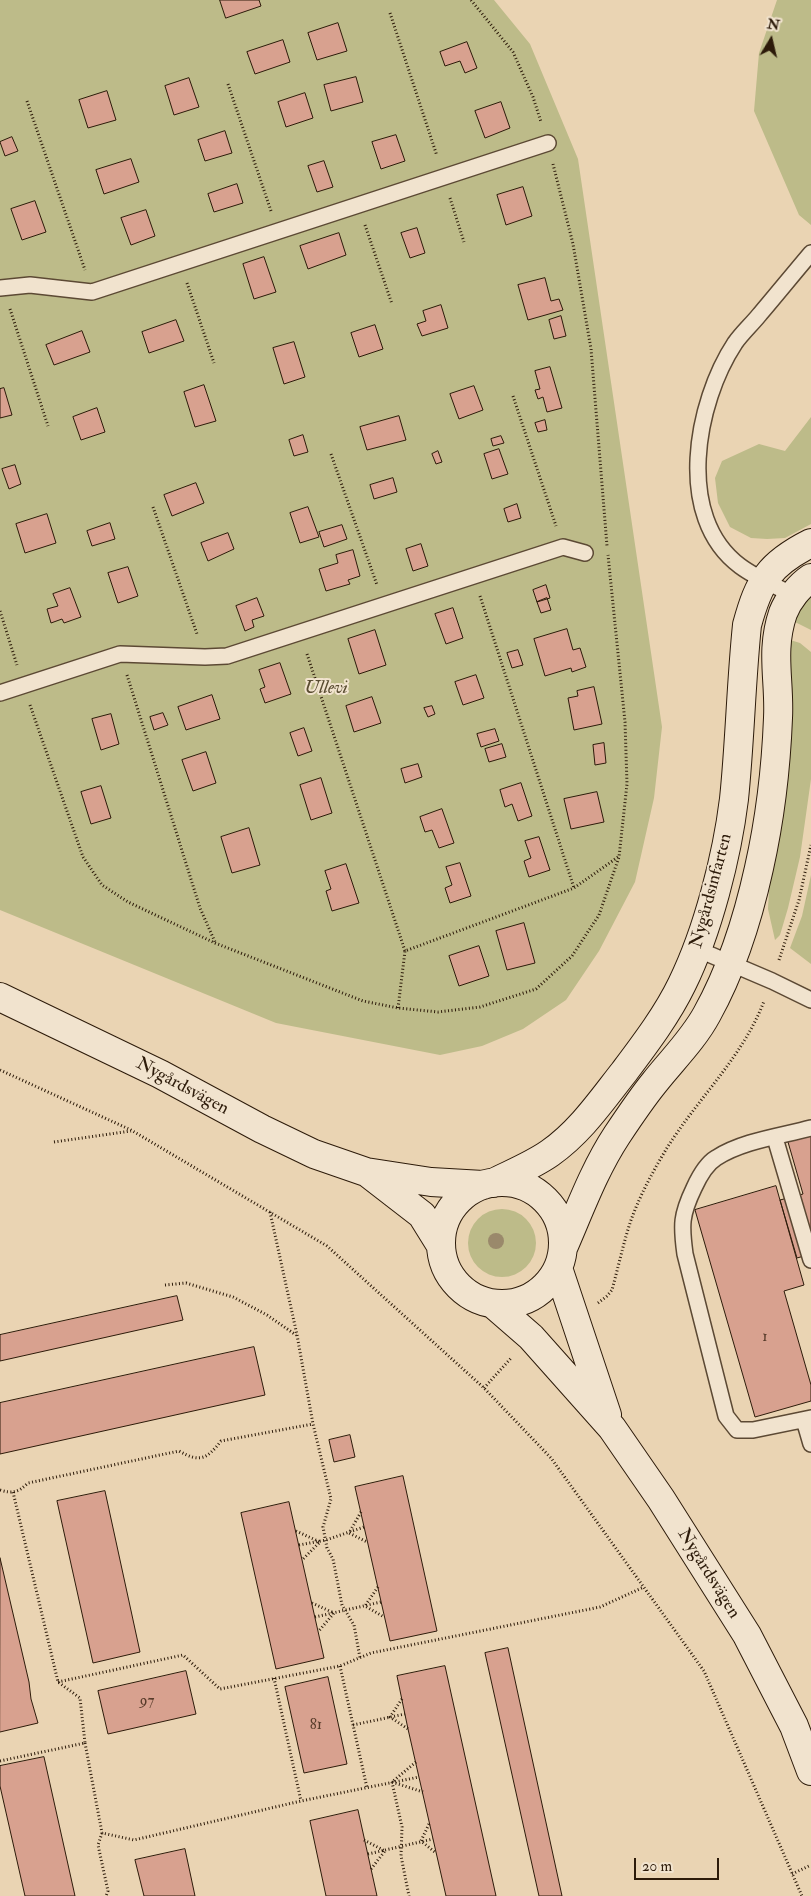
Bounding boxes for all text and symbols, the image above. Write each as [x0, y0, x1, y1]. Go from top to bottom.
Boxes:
north arrow [746, 15, 796, 65]
text: N [766, 15, 781, 34]
park label: Ullevi [304, 678, 348, 700]
street label: Nygårdsinfarten [686, 831, 738, 951]
street label: Nygårdsvägen [132, 1054, 232, 1120]
house number: 1 [762, 1329, 768, 1347]
street label: Nygårdsvägen [672, 1525, 744, 1623]
house number: 97 [140, 1693, 154, 1711]
house number: 81 [310, 1717, 322, 1735]
scale bar [636, 1848, 721, 1880]
text: 20 m [642, 1857, 672, 1876]

